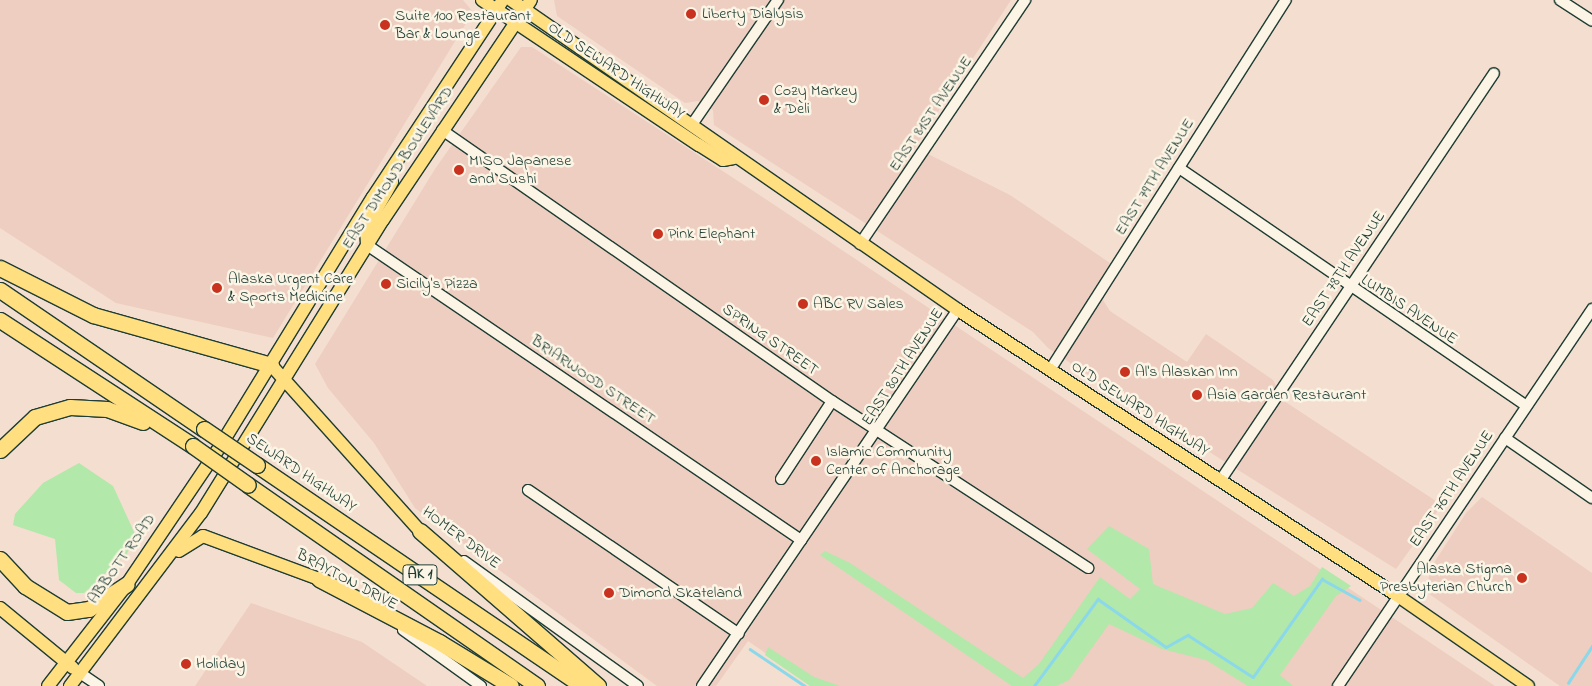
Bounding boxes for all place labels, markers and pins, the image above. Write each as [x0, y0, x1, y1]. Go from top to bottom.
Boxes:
place label: Liberty Dialysis [702, 4, 804, 24]
place label: Suite 100 Restaurant Bar & Lounge [395, 6, 531, 44]
marker: Liberty Dialysis [684, 7, 698, 21]
marker: Suite 100 Restaurant Bar & Lounge [379, 19, 391, 31]
place label: Cozy Markey & Deli [774, 81, 857, 119]
marker: Cozy Markey & Deli [758, 94, 770, 106]
place label: MISO Japanese and Sushi [469, 151, 571, 189]
marker: MISO Japanese and Sushi [453, 164, 465, 176]
place label: Pink Elephant [668, 224, 755, 244]
marker: Pink Elephant [652, 228, 664, 240]
place label: Alaska Urgent Care & Sports Medicine [228, 269, 353, 307]
place label: Sicily's Pizza [396, 274, 478, 294]
marker: Sicily's Pizza [380, 278, 392, 290]
marker: Alaska Urgent Care & Sports Medicine [210, 281, 224, 295]
place label: ABC RV Sales [813, 294, 904, 314]
marker: ABC RV Sales [797, 298, 809, 310]
place label: Al's Alaskan Inn [1135, 362, 1238, 382]
marker: Al's Alaskan Inn [1119, 366, 1131, 378]
place label: Asia Garden Restaurant [1207, 385, 1366, 405]
marker: Asia Garden Restaurant [1191, 389, 1203, 401]
place label: Islamic Community Center of Anchorage [826, 442, 960, 480]
marker: Islamic Community Center of Anchorage [810, 455, 822, 467]
place label: Alaska Stigma Presbyterian Church [1380, 559, 1512, 597]
marker: Alaska Stigma Presbyterian Church [1516, 572, 1528, 584]
place label: Dimond Skateland [619, 583, 742, 603]
marker: Dimond Skateland [603, 587, 615, 599]
place label: Holiday [196, 654, 245, 674]
marker: Holiday [180, 658, 192, 670]

